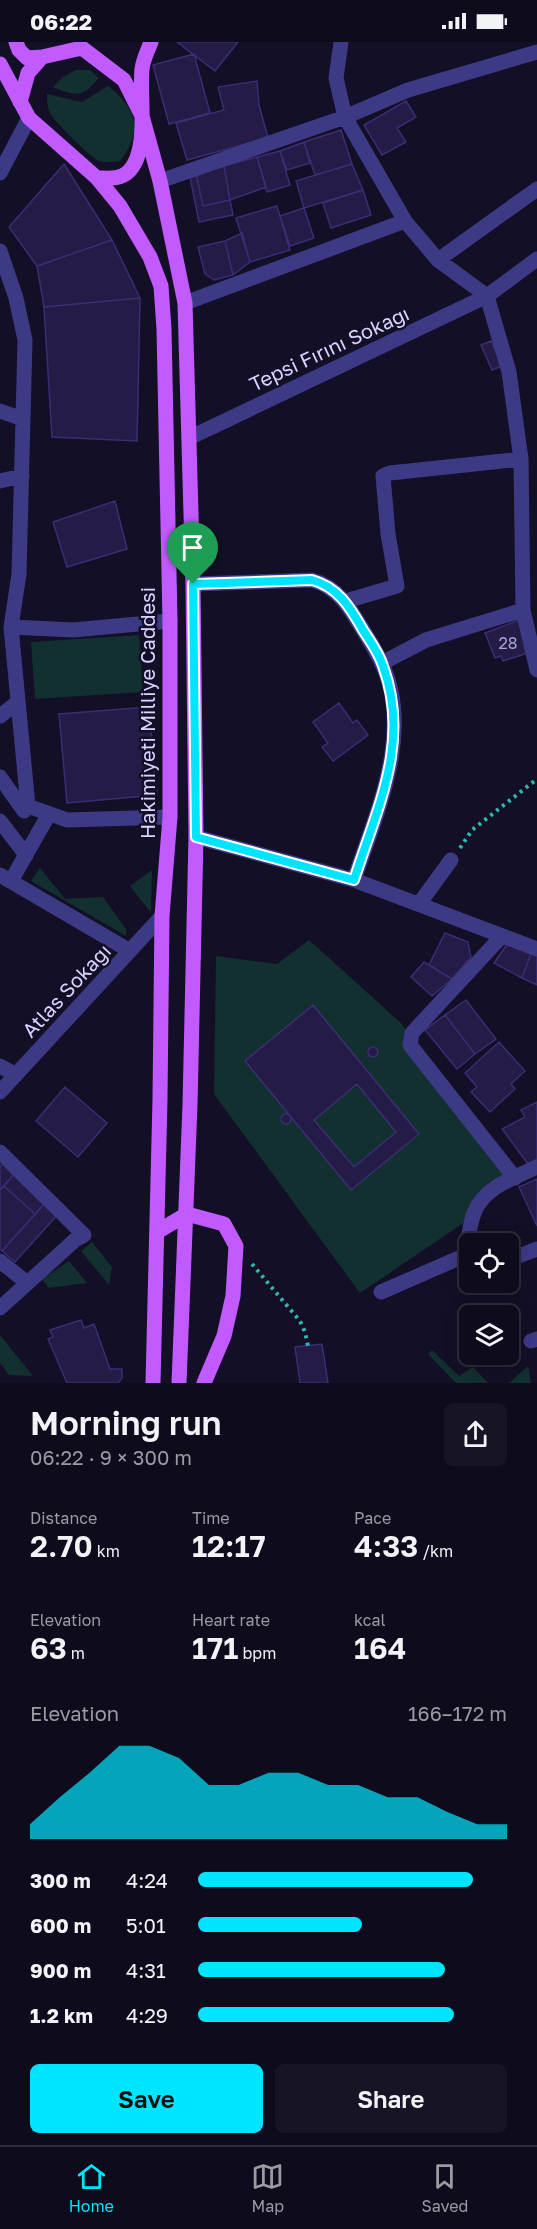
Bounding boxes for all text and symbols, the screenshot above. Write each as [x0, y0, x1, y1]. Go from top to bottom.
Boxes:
text: 06:22 [30, 8, 92, 35]
street label: Tepsi Fırını Sokağı [245, 300, 413, 396]
pin [167, 522, 218, 584]
icon: arrive [176, 531, 209, 564]
street label: Hakimiyeti Milliye Caddesi [135, 587, 159, 839]
house number: 28 [498, 633, 518, 653]
street label: Atlas Sokağı [17, 938, 115, 1042]
map controls [459, 1233, 519, 1365]
button: locate [459, 1233, 519, 1293]
button: layers [459, 1305, 519, 1365]
text: Morning run [30, 1403, 222, 1442]
button: share [444, 1403, 507, 1466]
text: 06:22 · 9 × 300 m [30, 1445, 192, 1469]
text: Distance [30, 1508, 97, 1528]
text: Time [192, 1508, 230, 1528]
text: Pace [354, 1508, 391, 1528]
text: 2.70 [30, 1528, 93, 1564]
text: 12:17 [192, 1528, 266, 1564]
text: 4:33 [354, 1528, 418, 1564]
text: km [93, 1541, 120, 1561]
text: /km [418, 1541, 453, 1561]
text: Elevation [30, 1610, 101, 1630]
text: Heart rate [192, 1610, 270, 1630]
text: kcal [354, 1610, 386, 1630]
text: 63 [30, 1630, 67, 1666]
text: 171 [192, 1630, 238, 1666]
text: 164 [354, 1630, 407, 1666]
text: m [67, 1643, 85, 1663]
text: bpm [238, 1643, 276, 1663]
text: Elevation [30, 1701, 119, 1725]
text: 166–172 m [408, 1701, 507, 1725]
text: 300 m [30, 1868, 91, 1892]
text: 4:24 [126, 1868, 168, 1892]
text: 600 m [30, 1913, 91, 1937]
text: 5:01 [126, 1913, 166, 1937]
text: 900 m [30, 1958, 91, 1982]
text: 4:31 [126, 1958, 166, 1982]
text: 1.2 km [30, 2003, 93, 2027]
text: 4:29 [126, 2003, 168, 2027]
button: Save [30, 2064, 263, 2133]
button: Share [275, 2064, 507, 2133]
tab: Home [69, 2160, 114, 2216]
tab: Map [251, 2160, 284, 2216]
tab: Saved [422, 2160, 468, 2216]

